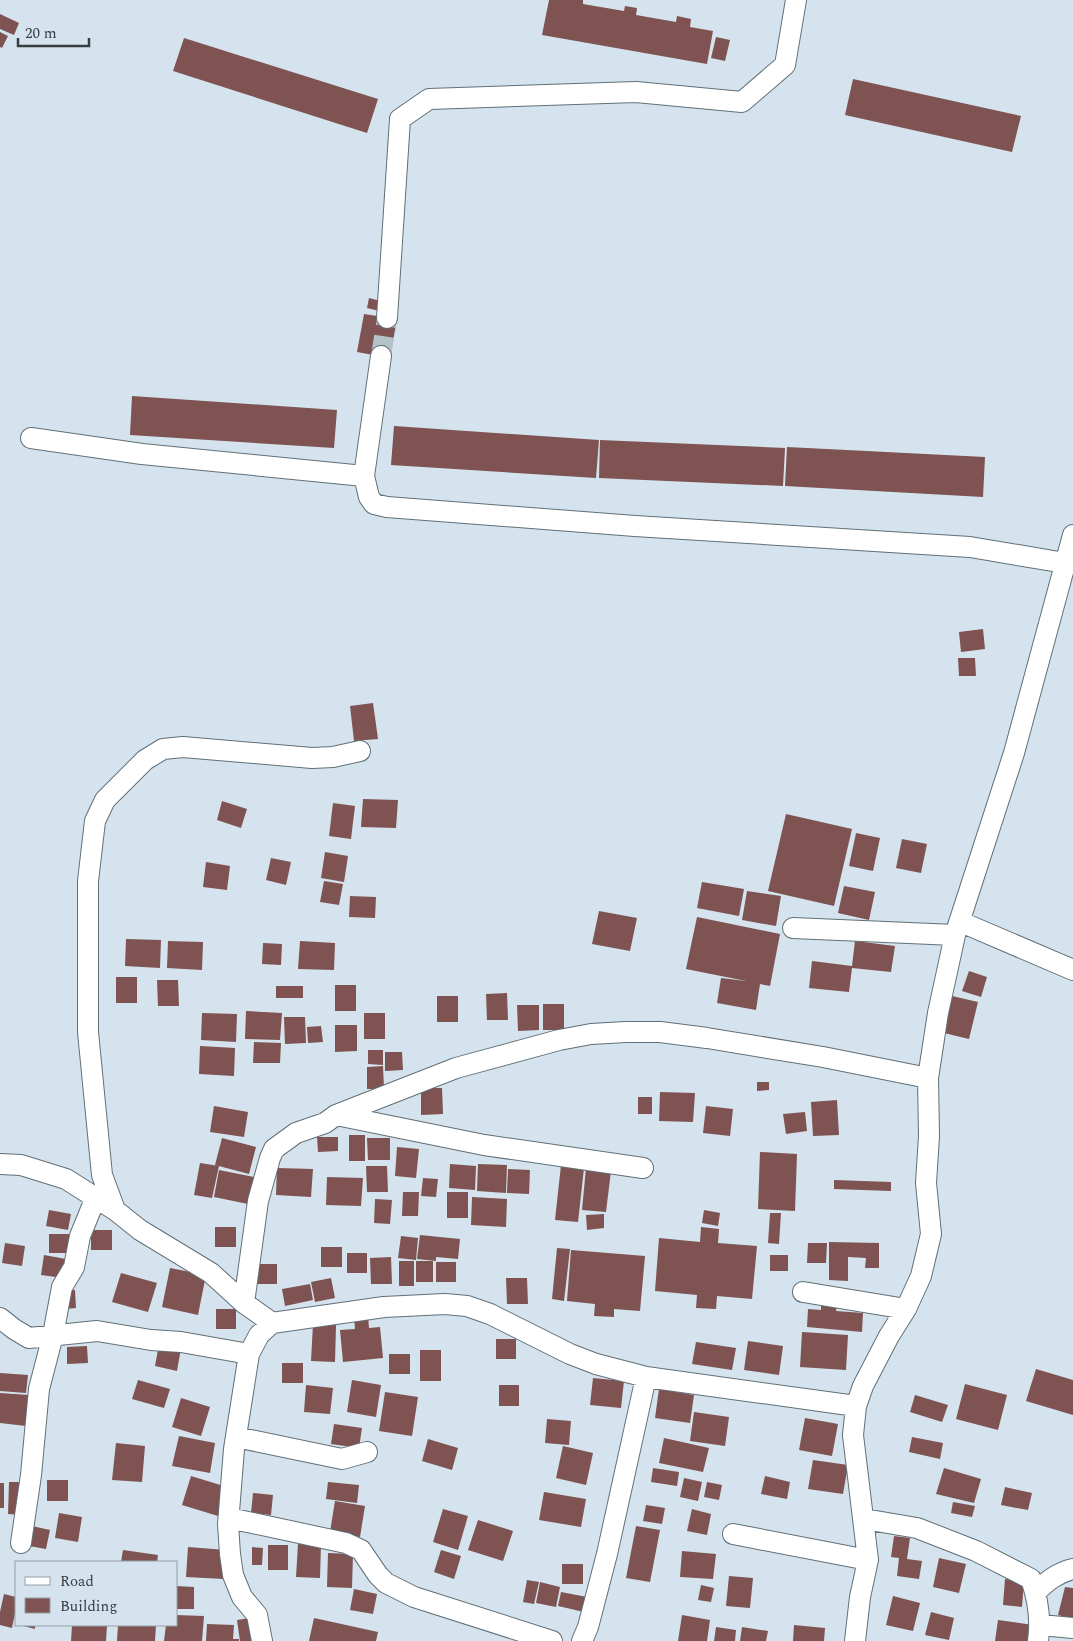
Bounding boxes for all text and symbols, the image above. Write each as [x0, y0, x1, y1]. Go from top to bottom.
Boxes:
scale bar [18, 15, 89, 47]
text: 20 m [25, 22, 57, 45]
legend [15, 1561, 178, 1626]
text: Road [60, 1570, 94, 1593]
text: Building [60, 1595, 117, 1618]

